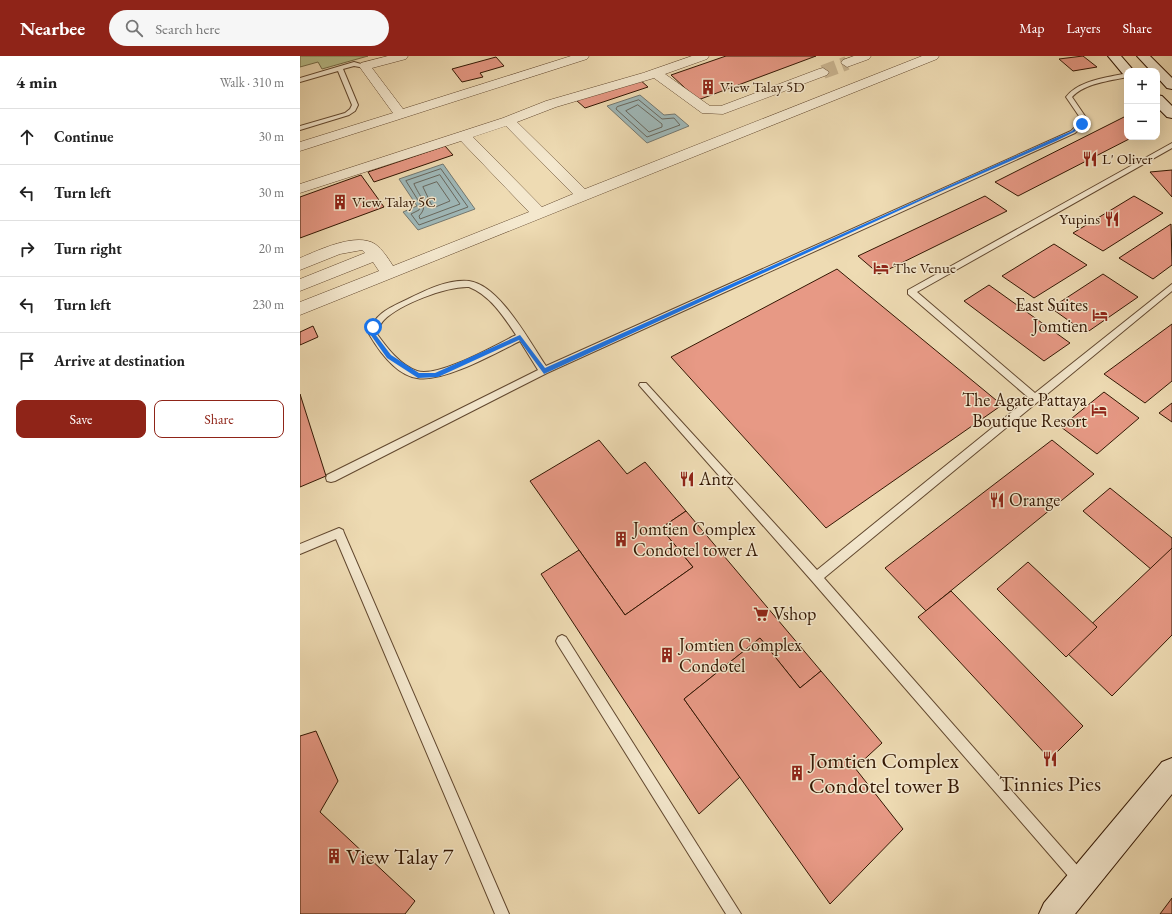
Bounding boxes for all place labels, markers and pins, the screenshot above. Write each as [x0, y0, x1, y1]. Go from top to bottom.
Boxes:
place label: View Talay 5D [720, 77, 805, 96]
building icon: View Talay 5D [699, 78, 717, 96]
place label: L' Oliver [1102, 149, 1153, 168]
restaurant icon: L' Oliver [1081, 150, 1099, 168]
place label: View Talay 5C [352, 192, 436, 211]
building icon: View Talay 5C [331, 193, 349, 211]
place label: Yupins [1059, 209, 1100, 228]
restaurant icon: Yupins [1103, 210, 1121, 228]
place label: The Venue [893, 258, 956, 277]
hotel icon: The Venue [872, 259, 890, 277]
place label: East Suites Jomtien [1015, 293, 1088, 337]
hotel icon: East Suites Jomtien [1091, 306, 1109, 324]
place label: The Agate Pattaya Boutique Resort [962, 388, 1088, 432]
hotel icon: The Agate Pattaya Boutique Resort [1090, 401, 1108, 419]
place label: Antz [698, 467, 734, 490]
restaurant icon: Antz [678, 470, 696, 488]
place label: Orange [1009, 488, 1060, 511]
restaurant icon: Orange [988, 491, 1006, 509]
place label: Jomtien Complex Condotel tower A [631, 517, 759, 561]
building icon: Jomtien Complex Condotel tower A [612, 530, 630, 548]
place label: Vshop [773, 602, 816, 625]
supermarket icon: Vshop [752, 605, 770, 623]
place label: Jomtien Complex Condotel [677, 633, 802, 677]
building icon: Jomtien Complex Condotel [658, 646, 676, 664]
place label: Jomtien Complex Condotel tower B [807, 746, 960, 800]
restaurant icon: Tinnies Pies [1041, 750, 1059, 768]
building icon: Jomtien Complex Condotel tower B [788, 764, 806, 782]
place label: Tinnies Pies [999, 769, 1101, 798]
place label: View Talay 7 [346, 842, 454, 871]
building icon: View Talay 7 [325, 847, 343, 865]

